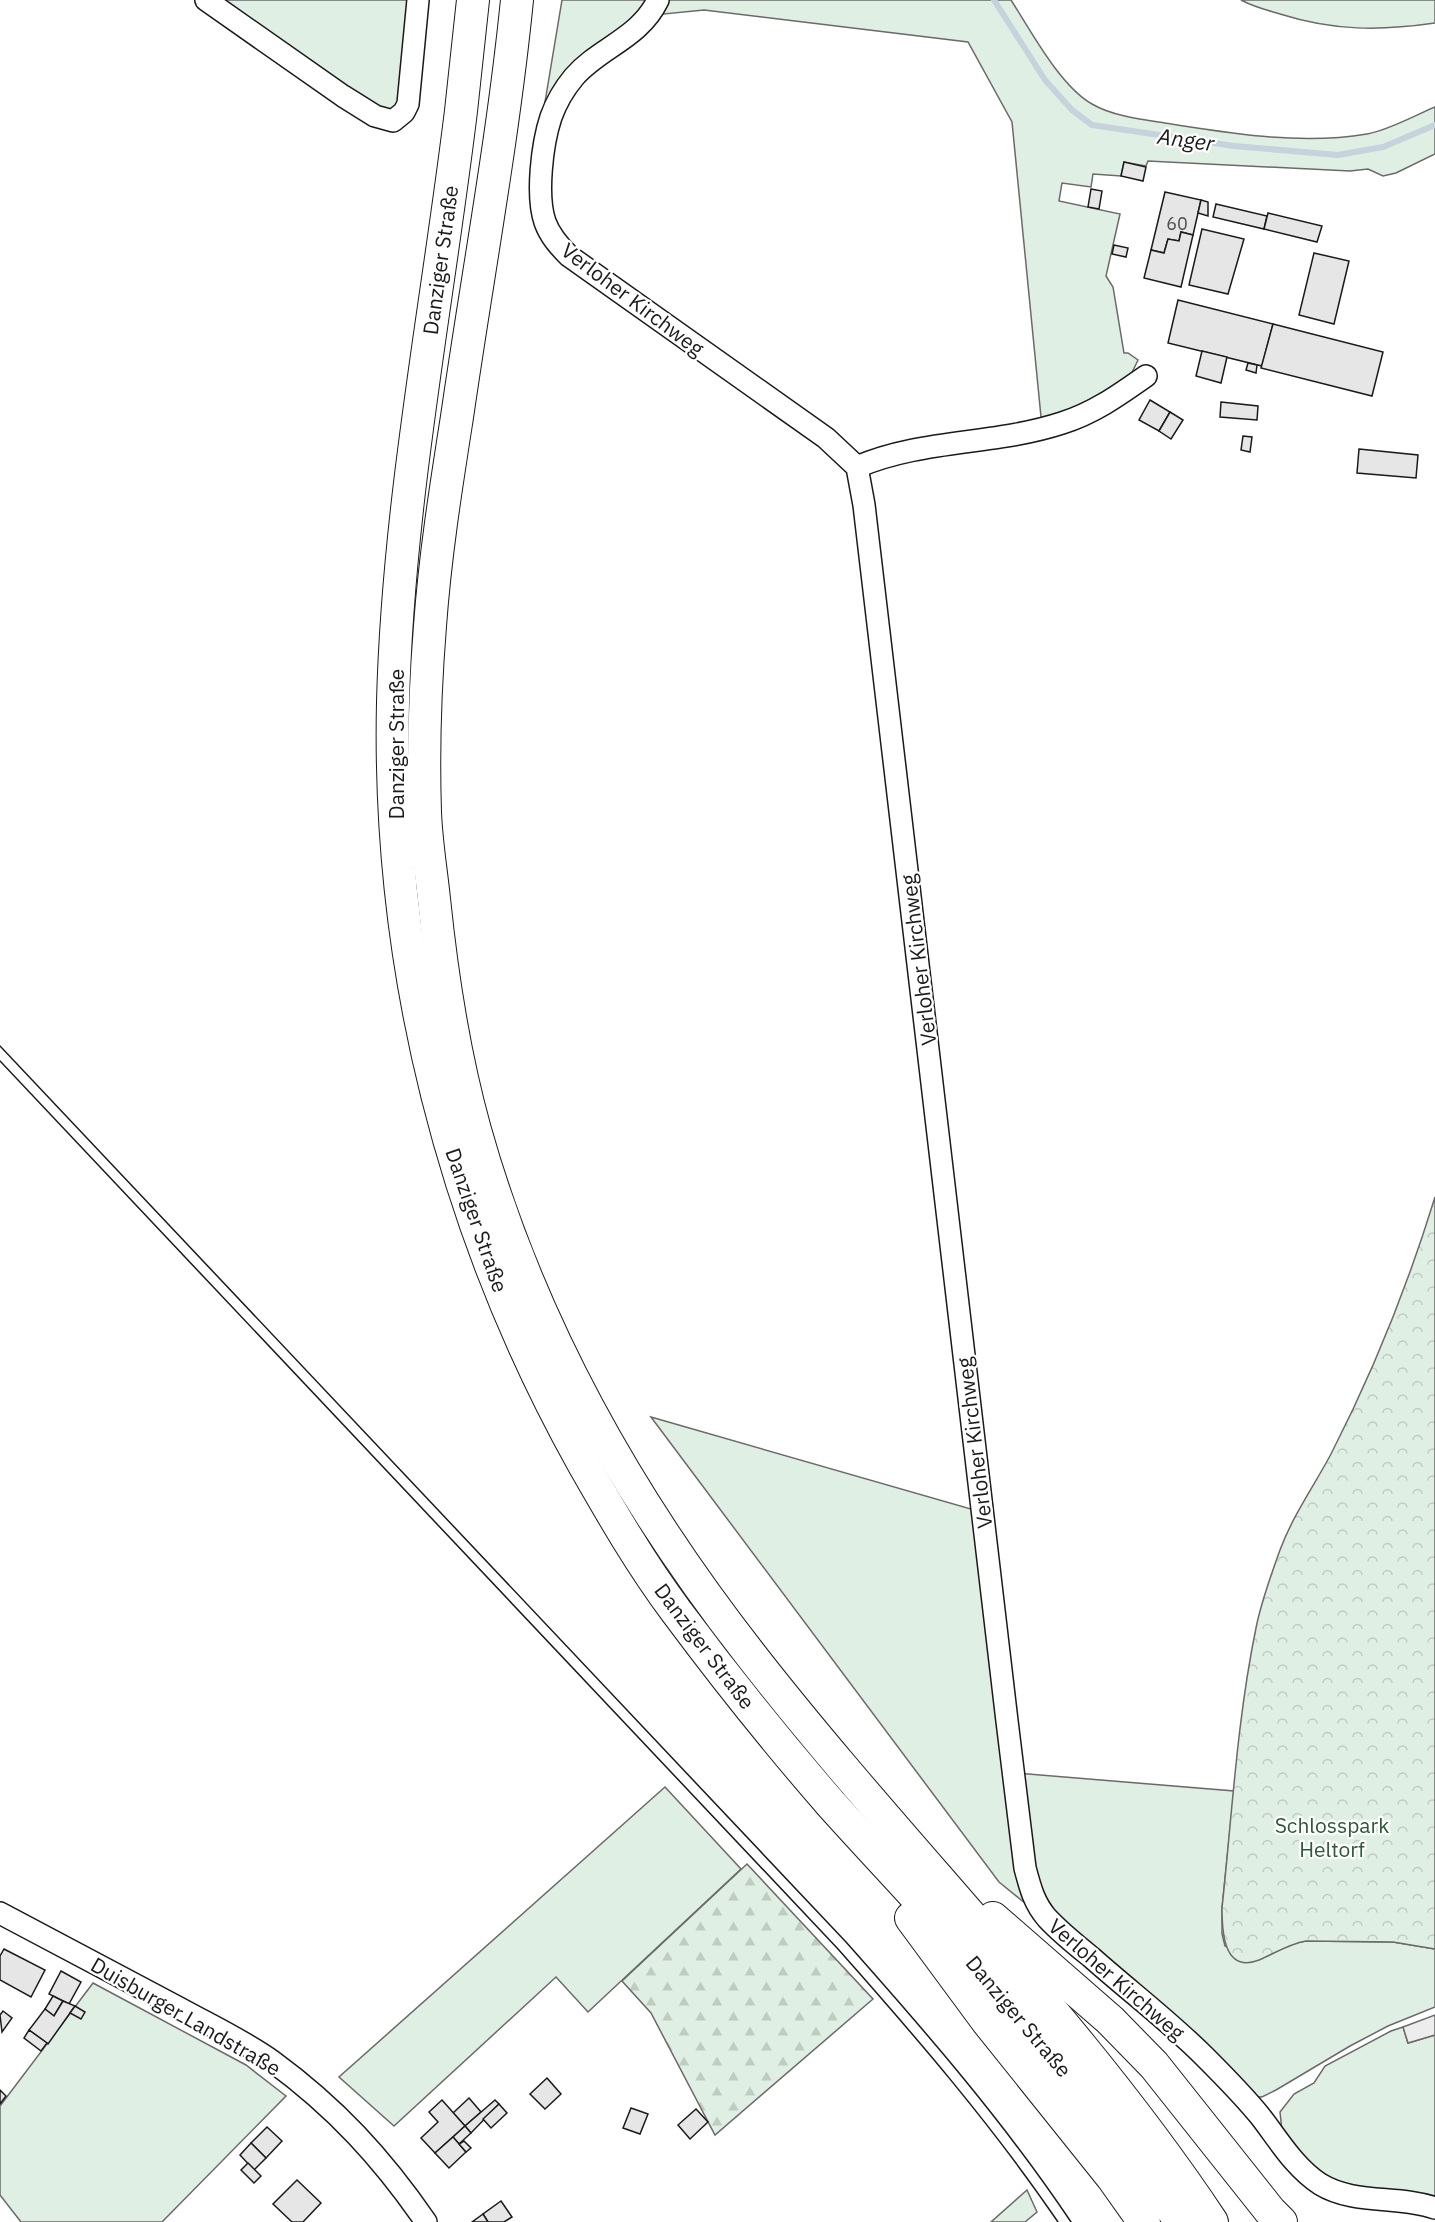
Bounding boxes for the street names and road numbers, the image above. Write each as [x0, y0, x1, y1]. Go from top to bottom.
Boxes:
street label: Danziger Straße [416, 183, 464, 337]
street label: Verloher Kirchweg [556, 236, 710, 362]
street label: Danziger Straße [382, 669, 410, 819]
street label: Verloher Kirchweg [894, 873, 942, 1047]
street label: Danziger Straße [439, 1144, 515, 1296]
street label: Verloher Kirchweg [950, 1356, 998, 1530]
street label: Danziger Straße [648, 1577, 762, 1715]
street label: Verloher Kirchweg [1043, 1912, 1191, 2046]
street label: Danziger Straße [960, 1949, 1078, 2083]
street label: Duisburger Landstraße [86, 1950, 286, 2082]

